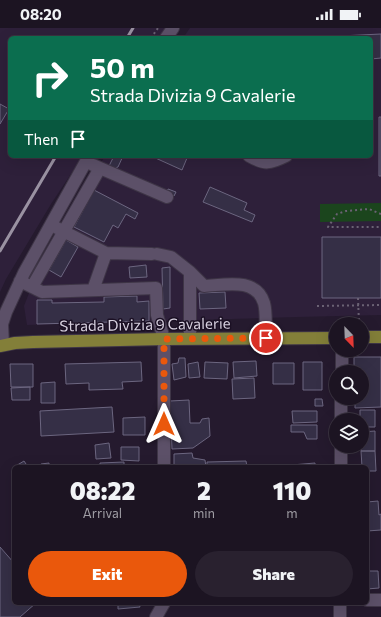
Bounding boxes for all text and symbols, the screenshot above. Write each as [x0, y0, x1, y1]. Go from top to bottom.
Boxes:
text: 08:20 [20, 5, 62, 23]
text: 50 m [90, 50, 155, 84]
icon: right [24, 52, 76, 104]
text: Strada Divizia 9 Cavalerie [90, 84, 295, 106]
icon: arrive [67, 128, 89, 150]
text: Then [24, 130, 59, 148]
street label: Strada Divizia 9 Cavalerie [59, 314, 231, 334]
north arrow [329, 317, 369, 357]
map controls [329, 317, 369, 453]
pin [249, 321, 283, 355]
icon: arrive [255, 327, 277, 349]
button: search [329, 365, 369, 405]
position arrow [143, 403, 185, 445]
button: layers [329, 413, 369, 453]
text: 08:22 [70, 476, 135, 505]
text: 2 [197, 476, 211, 505]
text: 110 [273, 476, 311, 505]
text: Arrival [83, 505, 122, 521]
text: min [193, 505, 215, 521]
text: m [286, 505, 298, 521]
button: Exit [28, 551, 187, 597]
button: Share [195, 551, 353, 597]

